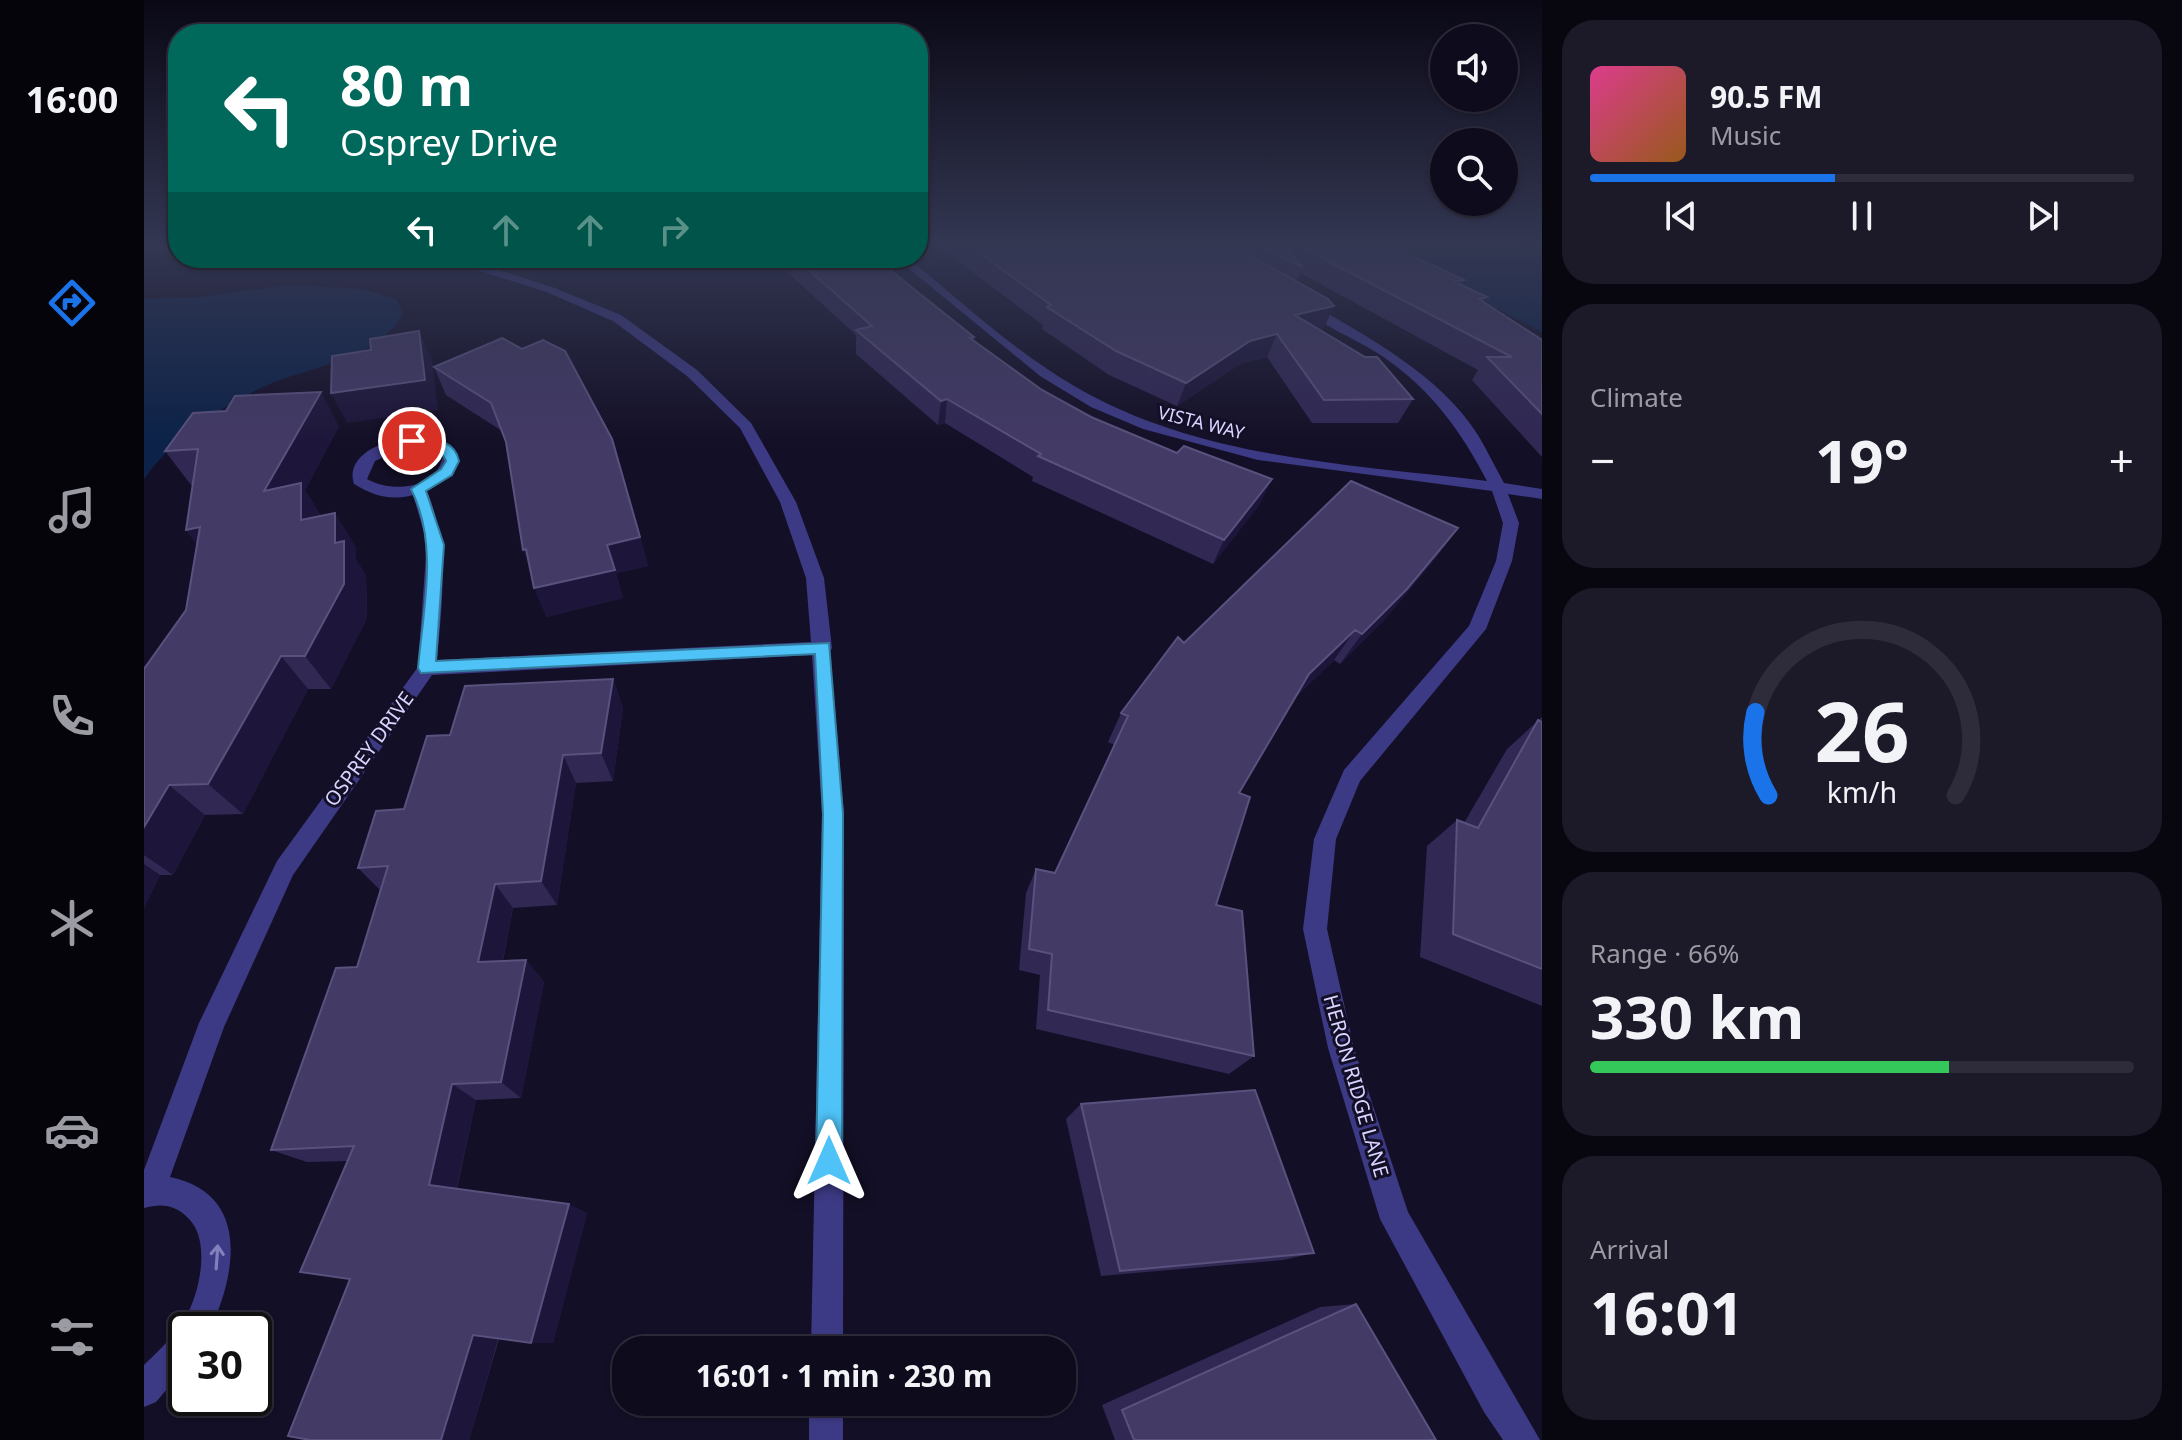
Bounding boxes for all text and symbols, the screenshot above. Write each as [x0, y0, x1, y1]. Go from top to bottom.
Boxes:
map controls [1430, 24, 1518, 216]
button: sound [1430, 24, 1518, 112]
text: 80 m [340, 46, 473, 122]
icon: left [208, 56, 312, 160]
text: 16:00 [26, 75, 118, 124]
text: 90.5 FM [1710, 76, 1822, 117]
text: Music [1710, 117, 1781, 153]
text: Osprey Drive [340, 118, 558, 167]
button: search [1430, 128, 1518, 216]
icon: previous [1659, 194, 1703, 238]
icon: pause [1840, 194, 1884, 238]
icon: next [2021, 194, 2065, 238]
icon: left [400, 208, 444, 252]
icon: ahead [484, 208, 528, 252]
icon: ahead [568, 208, 612, 252]
icon: right [652, 208, 696, 252]
icon: directions [44, 275, 100, 331]
text: Climate [1590, 379, 1683, 415]
street label: VISTA WAY [1155, 400, 1248, 445]
pin [378, 407, 446, 475]
icon: arrive [390, 419, 434, 463]
text: 19° [1815, 419, 1909, 501]
text: − [1590, 430, 1615, 490]
text: + [2109, 430, 2134, 490]
icon: music [44, 482, 100, 538]
text: 26 [1814, 673, 1910, 786]
street label: OSPREY DRIVE [318, 686, 419, 812]
icon: phone [44, 688, 100, 744]
text: km/h [1827, 772, 1897, 811]
icon: climate [44, 895, 100, 951]
text: Range · 66% [1590, 935, 1739, 971]
text: 330 km [1590, 975, 1804, 1057]
street label: HERON RIDGE LANE [1317, 991, 1395, 1180]
icon: car [44, 1102, 100, 1158]
position arrow [787, 1119, 871, 1203]
text: Arrival [1590, 1231, 1669, 1267]
one-way arrow [210, 1244, 225, 1270]
text: 16:01 [1590, 1271, 1744, 1353]
icon: filters [44, 1309, 100, 1365]
speed limit sign: 30 [168, 1312, 272, 1416]
text: 16:01 · 1 min · 230 m [696, 1355, 992, 1396]

